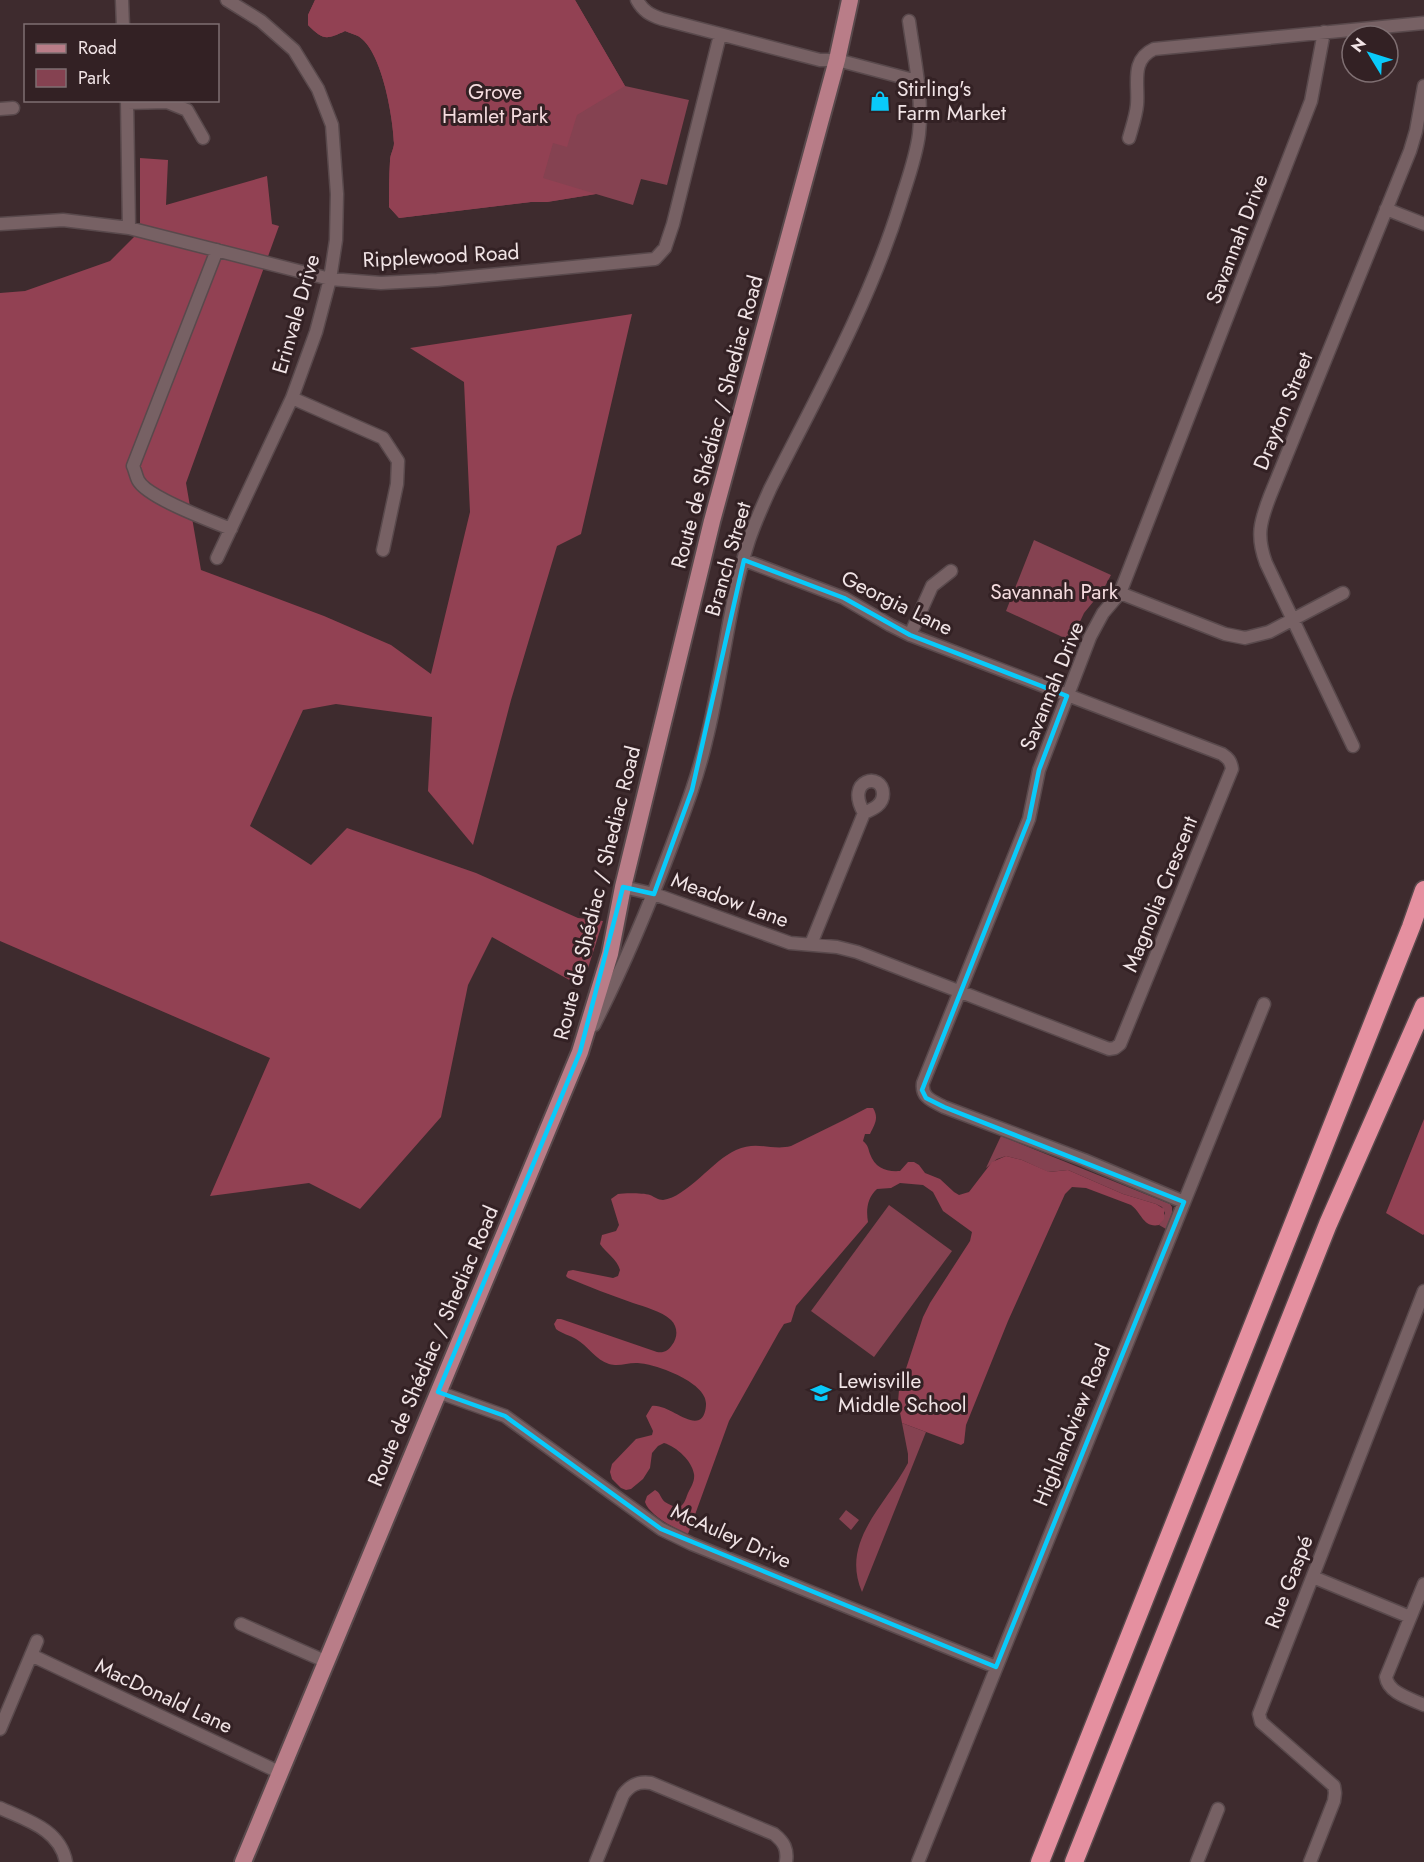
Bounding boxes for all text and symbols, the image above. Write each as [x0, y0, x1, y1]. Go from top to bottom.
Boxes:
legend [24, 24, 219, 102]
north arrow [1340, 24, 1400, 84]
text: N [1346, 33, 1372, 57]
text: Road [78, 35, 117, 61]
text: Park [78, 65, 110, 91]
place label: Stirling's Farm Market [897, 74, 1006, 128]
park label: Grove Hamlet Park [442, 77, 549, 131]
shop icon: Stirling's Farm Market [868, 89, 892, 113]
street label: Savannah Drive [1198, 170, 1276, 308]
street label: Ripplewood Road [362, 237, 520, 275]
street label: Erinvale Drive [265, 251, 327, 377]
street label: Route de Shédiac / Shediac Road [663, 272, 771, 572]
street label: Drayton Street [1246, 348, 1320, 474]
street label: Branch Street [697, 498, 759, 620]
street label: Georgia Lane [836, 563, 958, 643]
park label: Savannah Park [990, 577, 1119, 607]
street label: Savannah Drive [1012, 617, 1092, 755]
street label: Route de Shédiac / Shediac Road [546, 743, 648, 1043]
street label: Magnolia Crescent [1115, 812, 1205, 976]
street label: Meadow Lane [667, 865, 793, 935]
street label: Route de Shédiac / Shediac Road [360, 1201, 506, 1491]
street label: Highlandview Road [1026, 1339, 1118, 1511]
place label: Lewisville Middle School [838, 1366, 967, 1420]
school or university icon: Lewisville Middle School [809, 1381, 833, 1405]
street label: McAuley Drive [666, 1496, 796, 1576]
street label: Rue Gaspé [1258, 1531, 1321, 1633]
street label: MacDonald Lane [90, 1651, 238, 1741]

